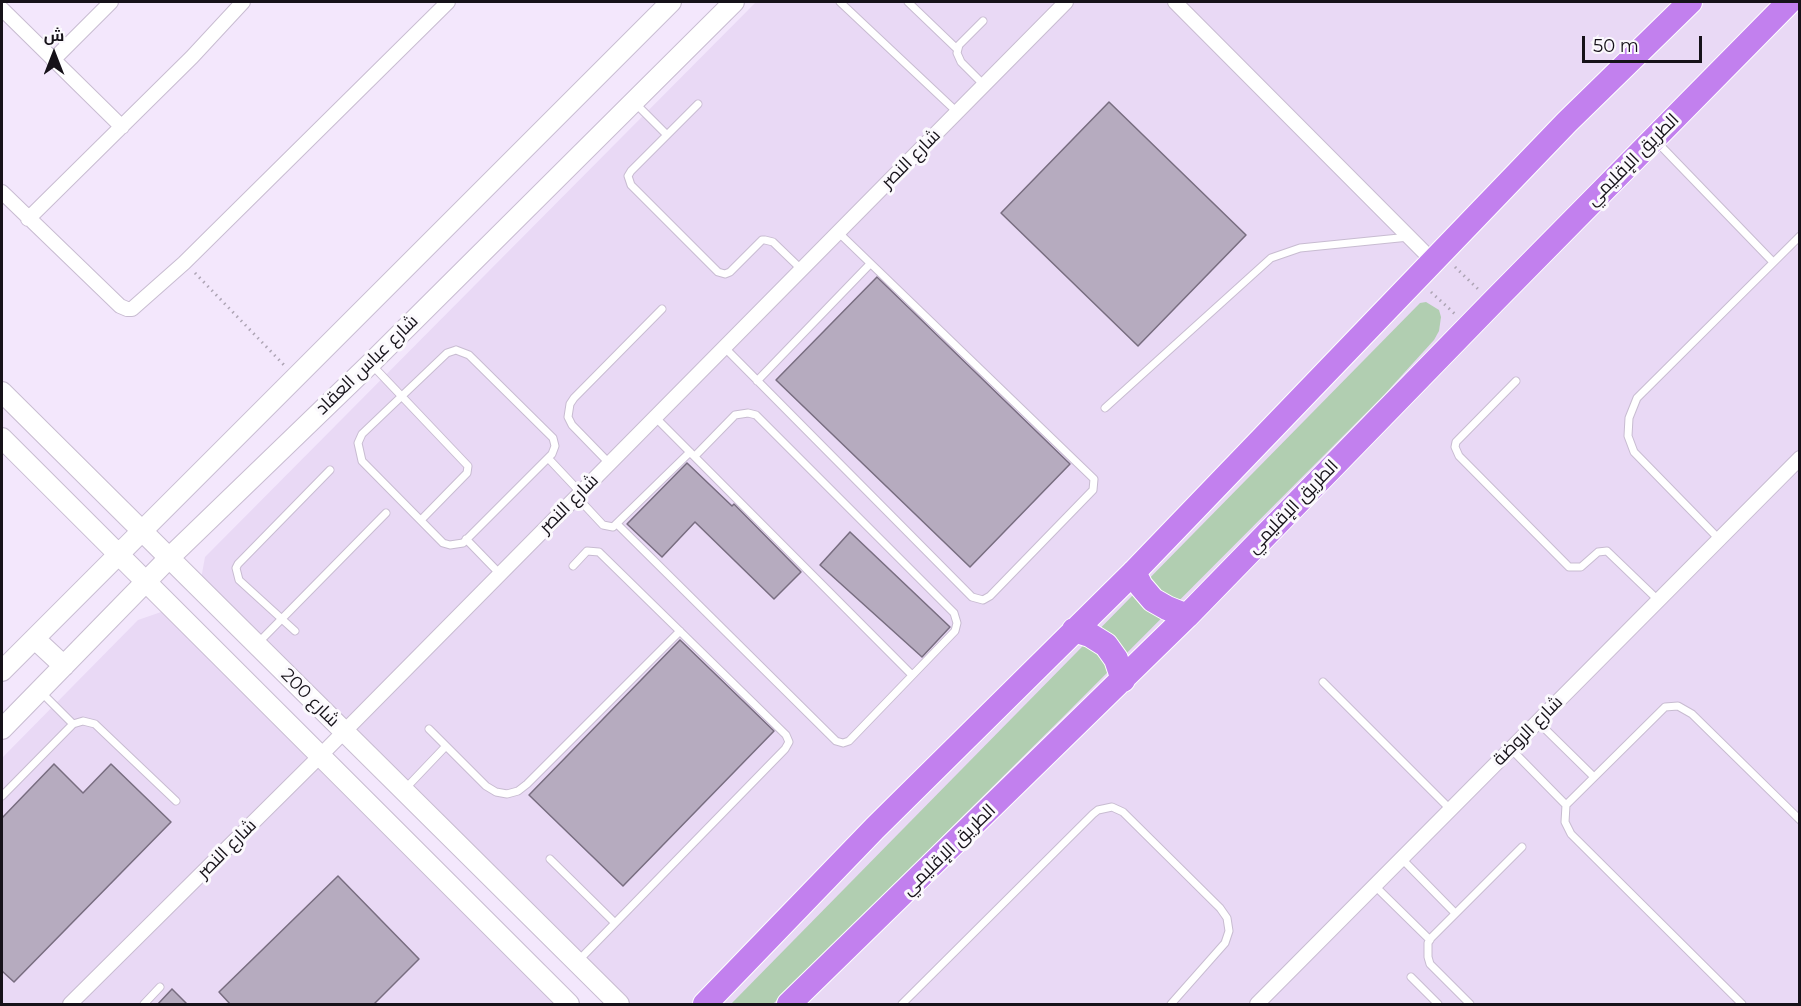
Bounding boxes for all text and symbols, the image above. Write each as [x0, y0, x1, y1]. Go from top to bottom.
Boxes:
north arrow [24, 24, 84, 84]
scale bar [1585, 24, 1705, 62]
text: ش [44, 26, 64, 45]
text: 50 m [1593, 35, 1639, 57]
street label: الطريق الإقليمي [1582, 109, 1684, 211]
street label: شارع النصر [877, 125, 945, 193]
street label: شارع عباس العقاد [311, 311, 423, 419]
street label: الطريق الإقليمي [1243, 456, 1343, 558]
street label: شارع النصر [535, 470, 603, 538]
street label: شارع 200 [276, 664, 344, 732]
street label: شارع الروضة [1489, 692, 1567, 770]
street label: الطريق الإقليمي [898, 800, 1000, 900]
street label: شارع النصر [193, 815, 261, 883]

